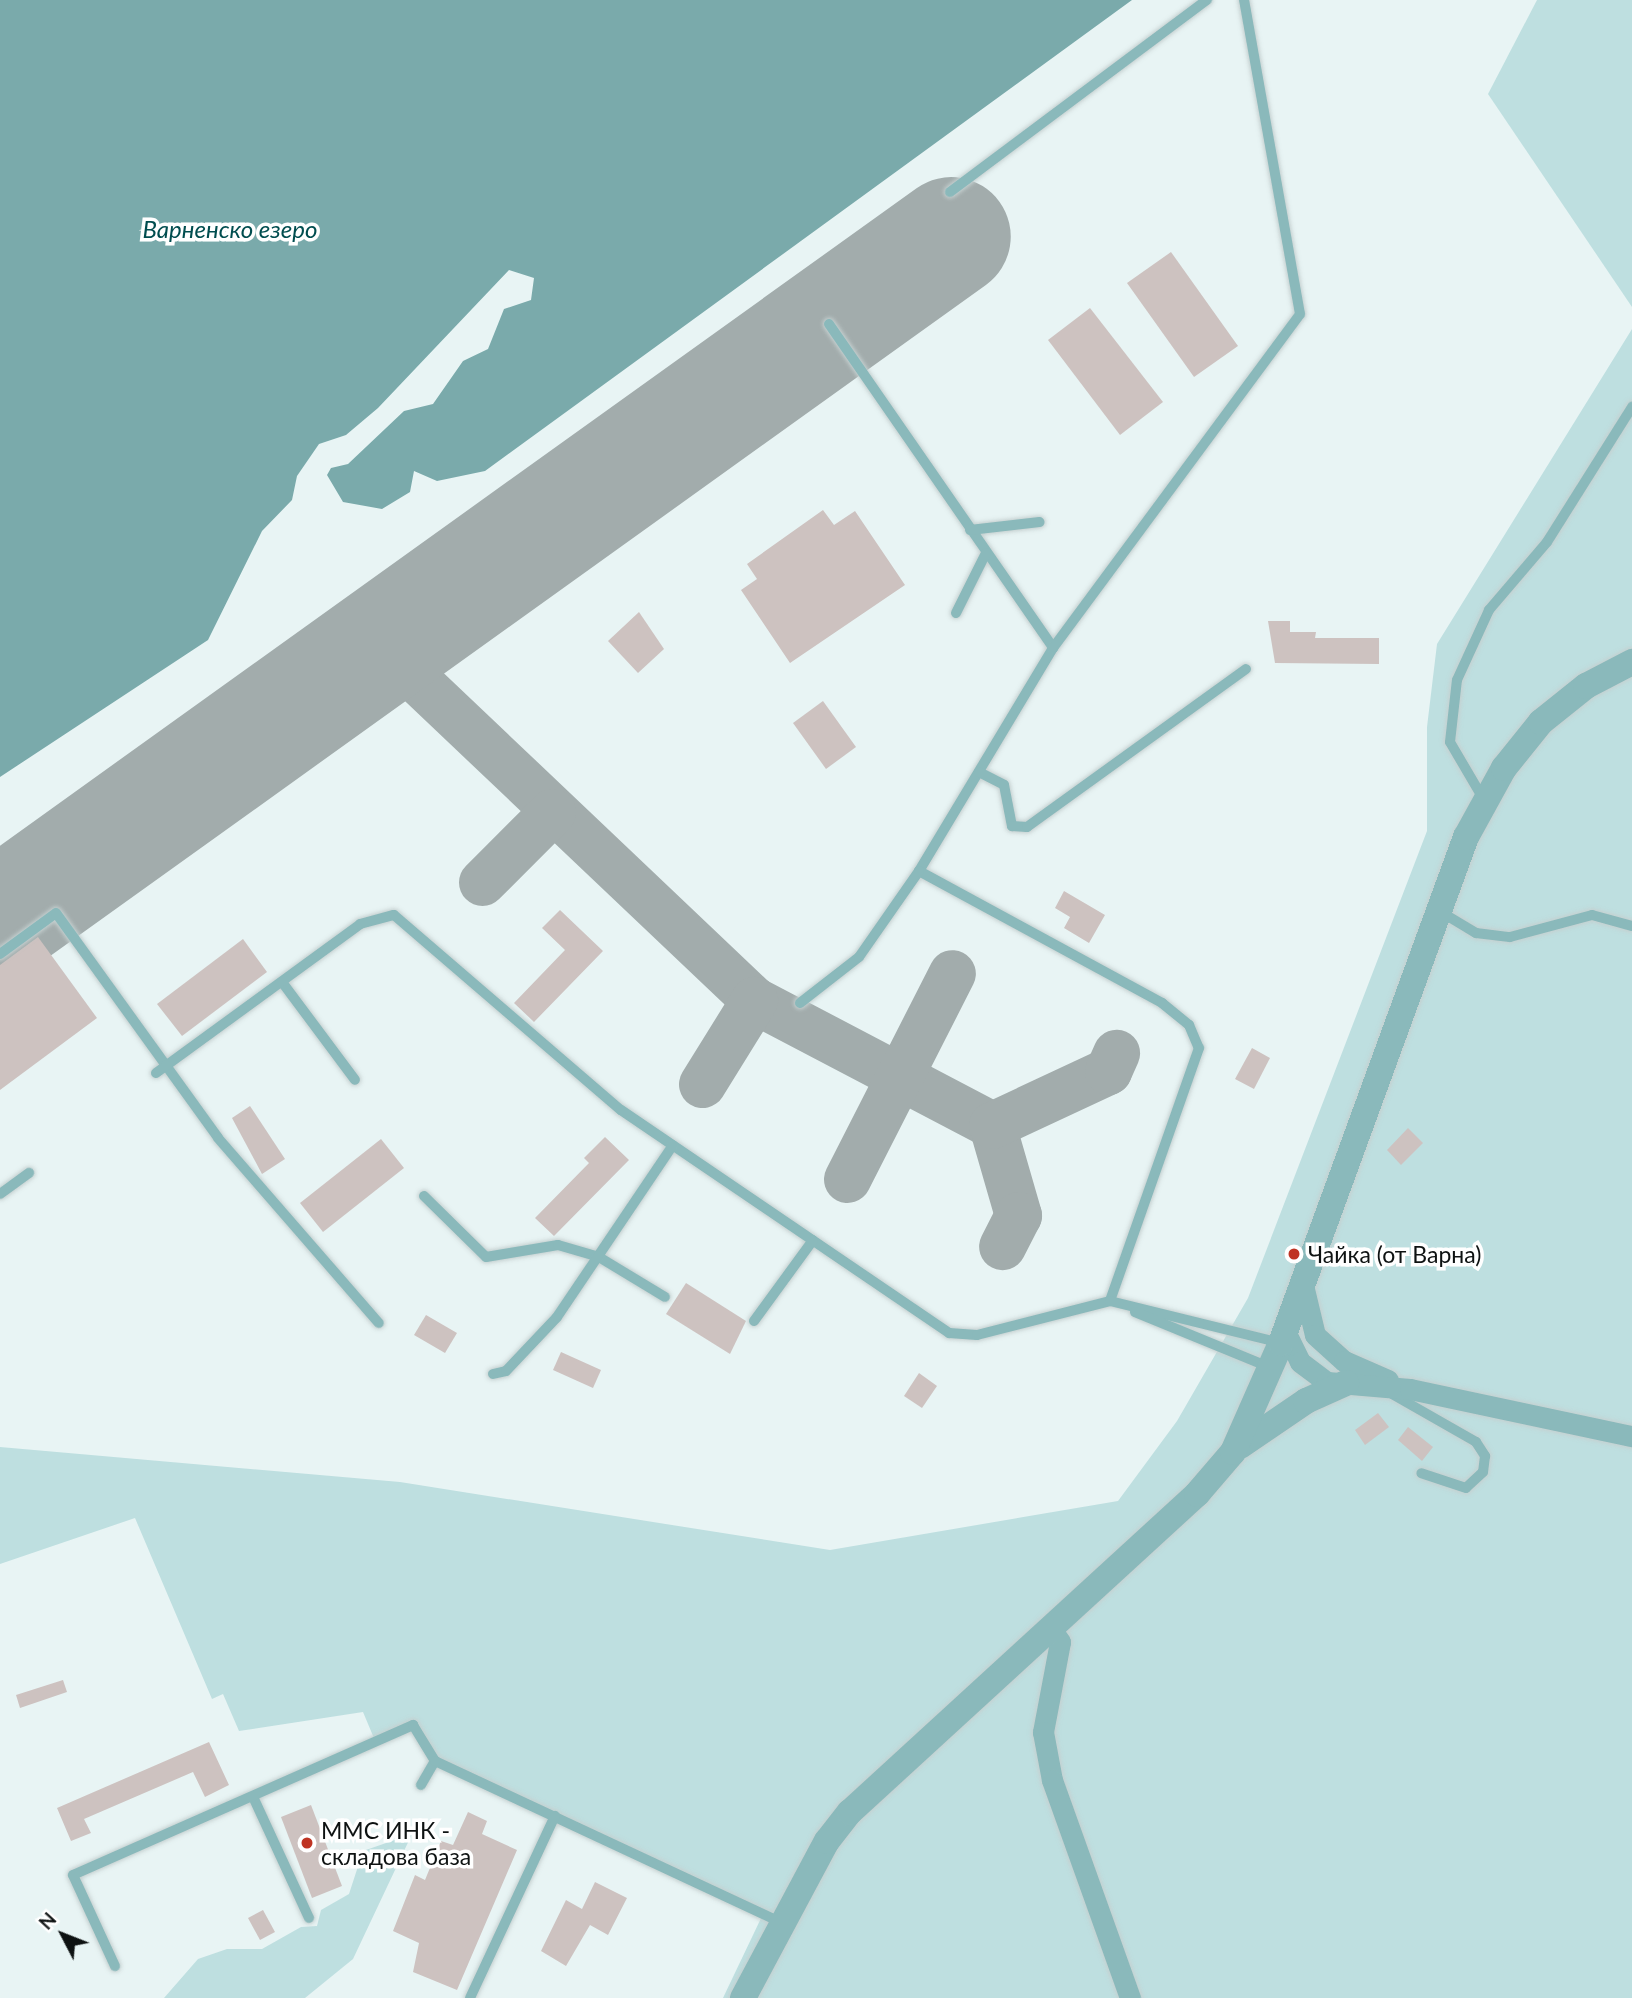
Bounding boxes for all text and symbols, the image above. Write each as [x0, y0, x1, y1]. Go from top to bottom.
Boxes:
water label: Варненско езеро [143, 215, 317, 243]
place label: Чайка (от Варна) [1308, 1240, 1481, 1268]
marker: Чайка (от Варна) [1286, 1246, 1302, 1262]
place label: ММС ИНК - складова база [321, 1816, 471, 1870]
marker: ММС ИНК - складова база [299, 1835, 315, 1851]
north arrow [28, 1900, 98, 1970]
text: N [34, 1907, 60, 1934]

